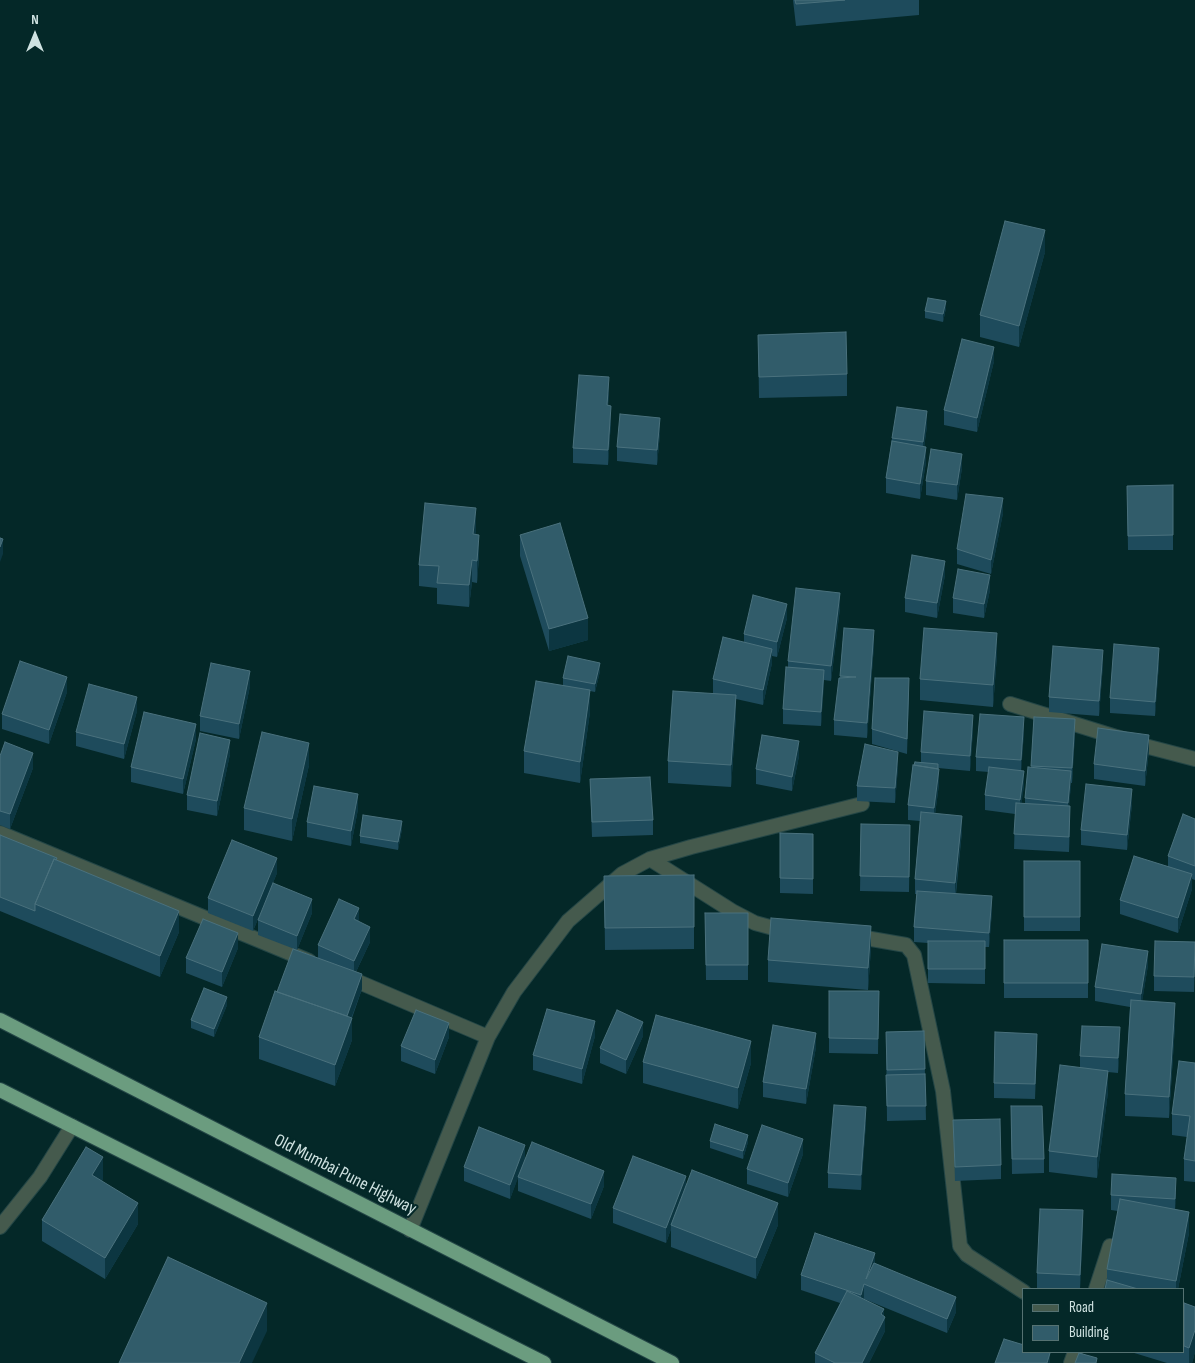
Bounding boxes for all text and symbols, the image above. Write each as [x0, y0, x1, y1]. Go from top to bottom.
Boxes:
north arrow [10, 10, 60, 60]
text: N [31, 11, 39, 28]
street label: Old Mumbai Pune Highway [270, 1130, 420, 1220]
legend [1022, 1288, 1185, 1353]
text: Road [1069, 1298, 1094, 1317]
text: Building [1069, 1323, 1109, 1342]

